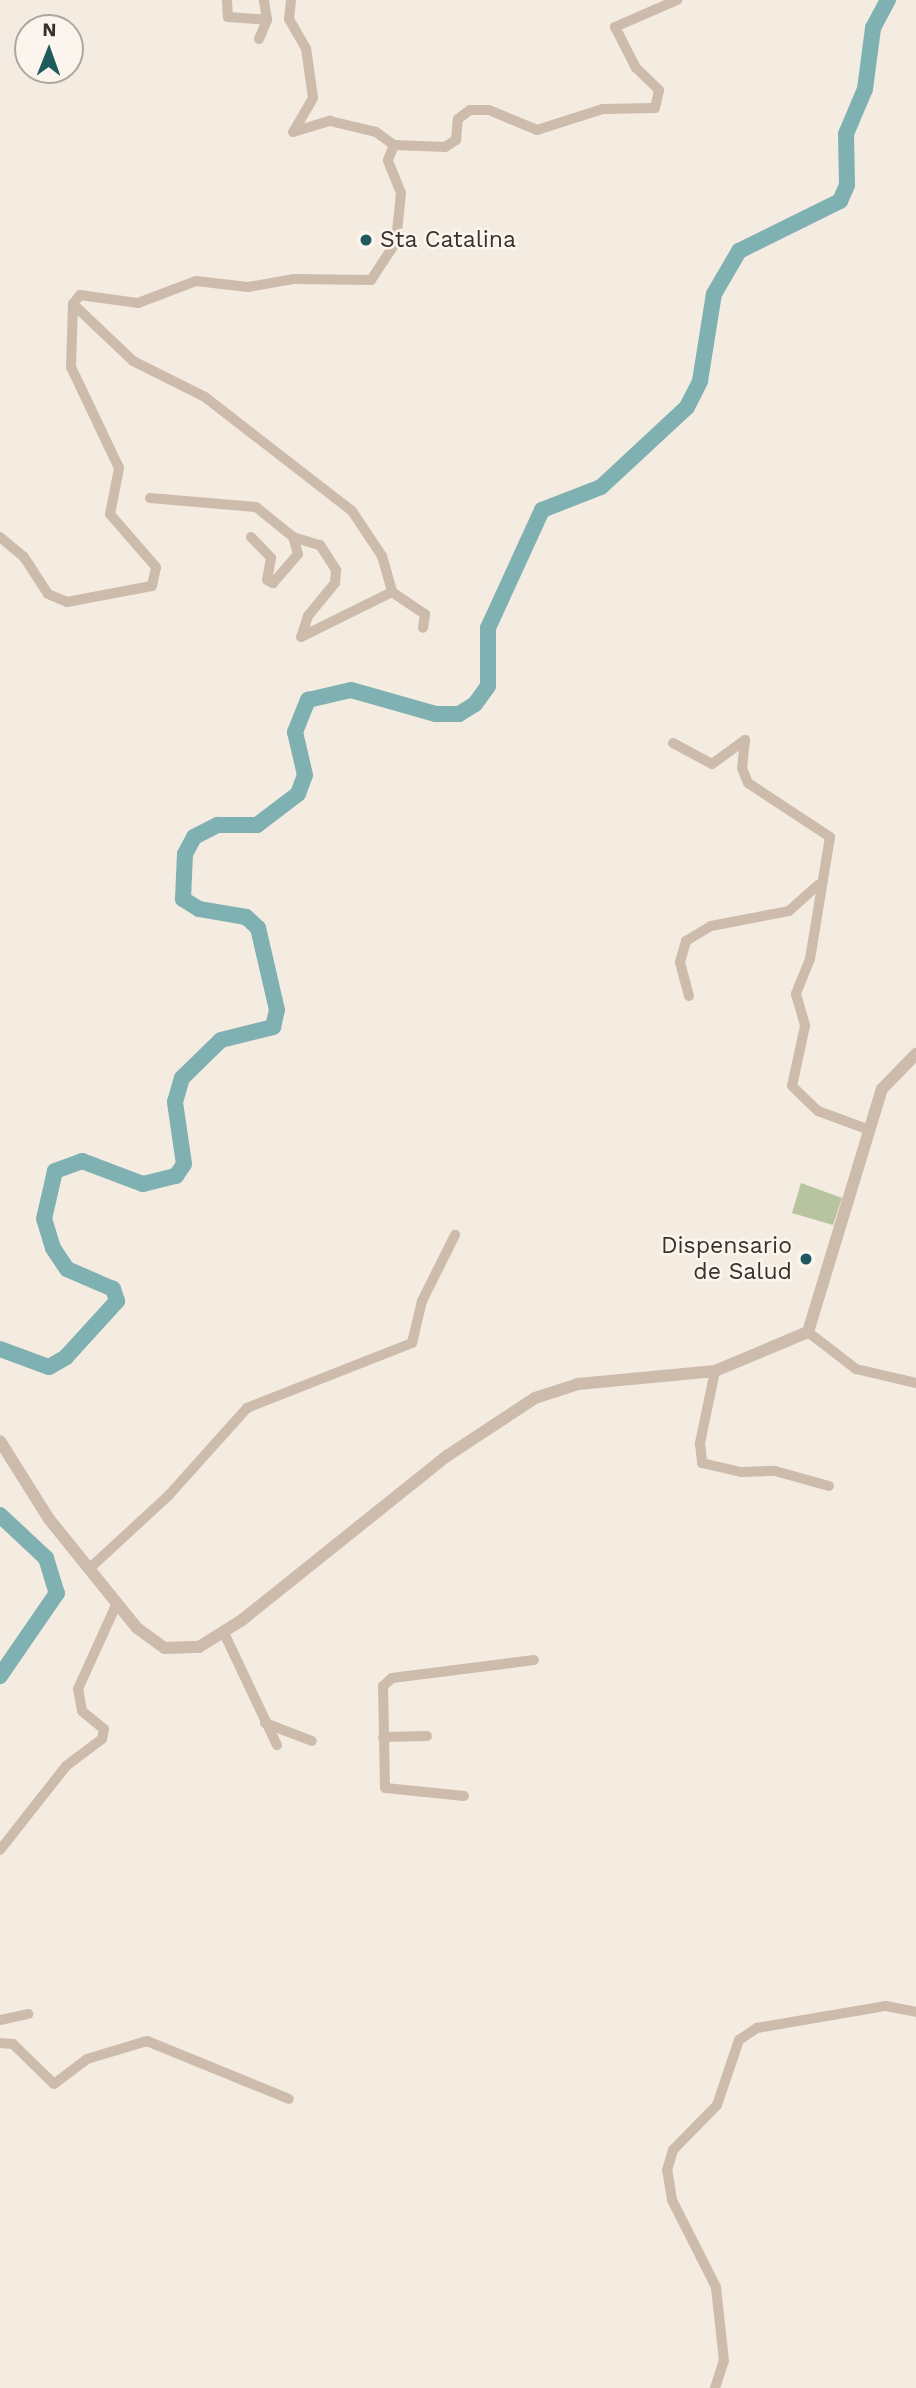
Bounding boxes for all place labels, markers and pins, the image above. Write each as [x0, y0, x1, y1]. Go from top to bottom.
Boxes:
place label: Sta Catalina [380, 226, 517, 254]
marker: Sta Catalina [358, 232, 374, 248]
place label: Dispensario de Salud [661, 1232, 792, 1286]
marker: Dispensario de Salud [798, 1251, 814, 1267]

